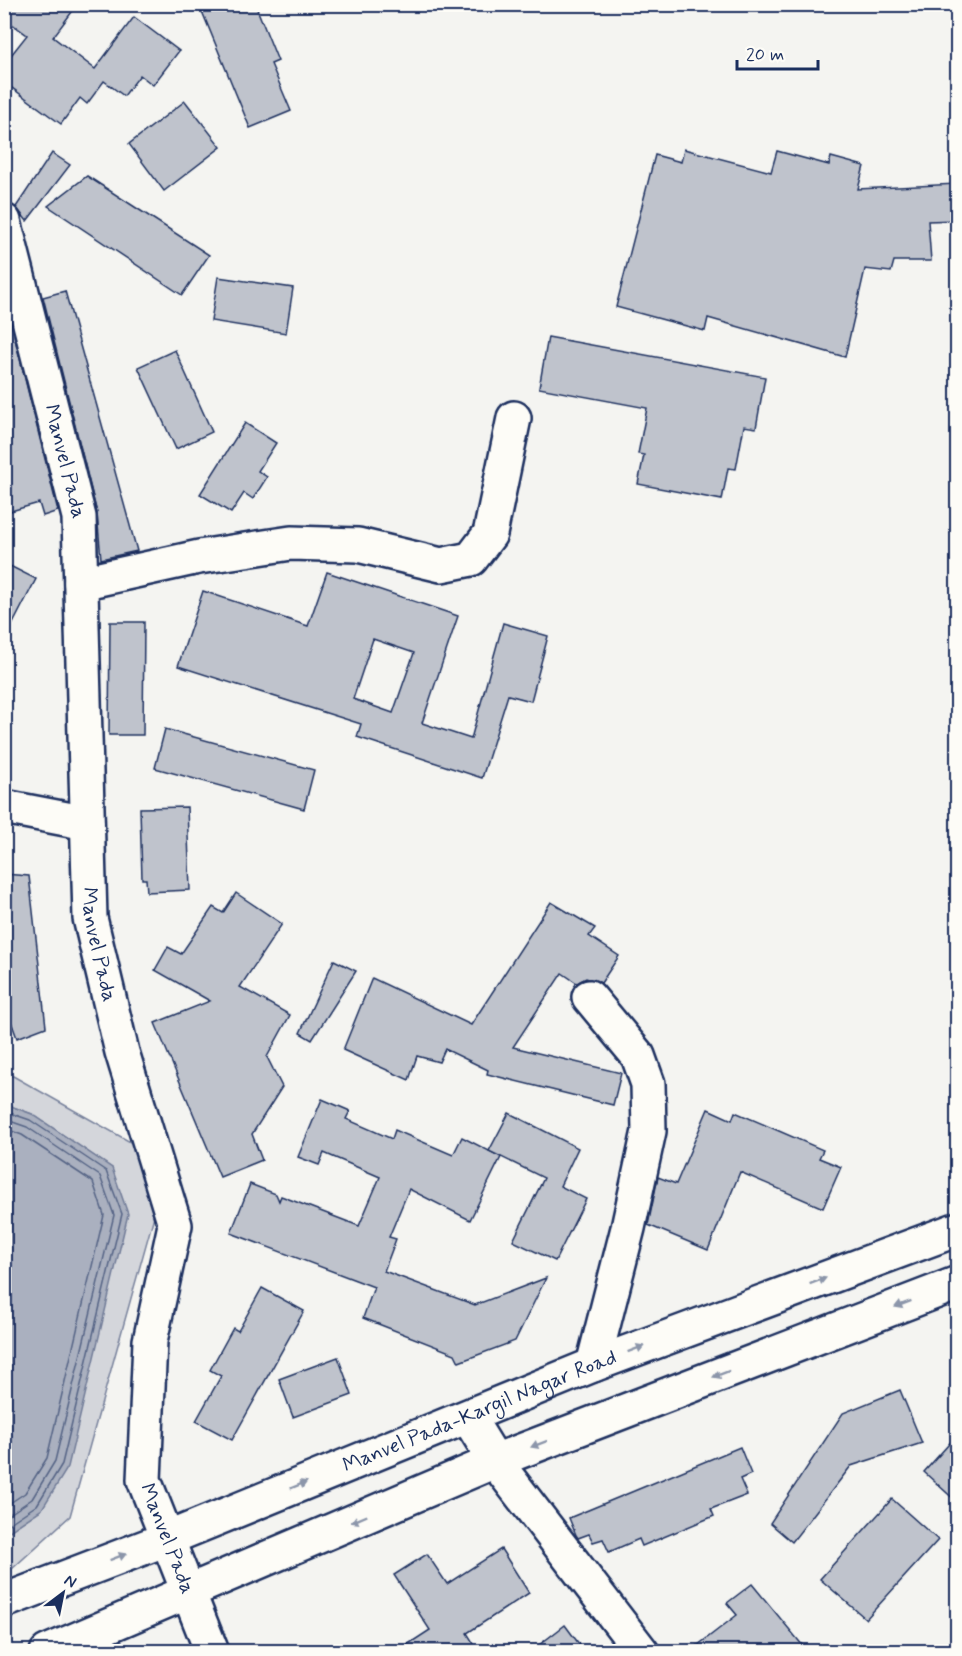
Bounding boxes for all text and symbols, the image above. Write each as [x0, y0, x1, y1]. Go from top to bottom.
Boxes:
scale bar [737, 33, 818, 71]
text: 20 m [746, 43, 784, 67]
street label: Manvel Pada [37, 401, 93, 521]
street label: Manvel Pada [75, 887, 124, 1005]
one-way arrow [810, 1276, 828, 1286]
one-way arrow [894, 1300, 912, 1309]
street label: Manvel Pada-Kargil Nagar Road [338, 1343, 620, 1480]
one-way arrow [627, 1344, 645, 1354]
one-way arrow [712, 1370, 730, 1379]
one-way arrow [530, 1440, 548, 1450]
street label: Manvel Pada [133, 1479, 202, 1598]
one-way arrow [290, 1480, 308, 1489]
one-way arrow [350, 1515, 368, 1524]
one-way arrow [109, 1552, 127, 1561]
north arrow [33, 1563, 93, 1623]
text: N [60, 1570, 80, 1593]

